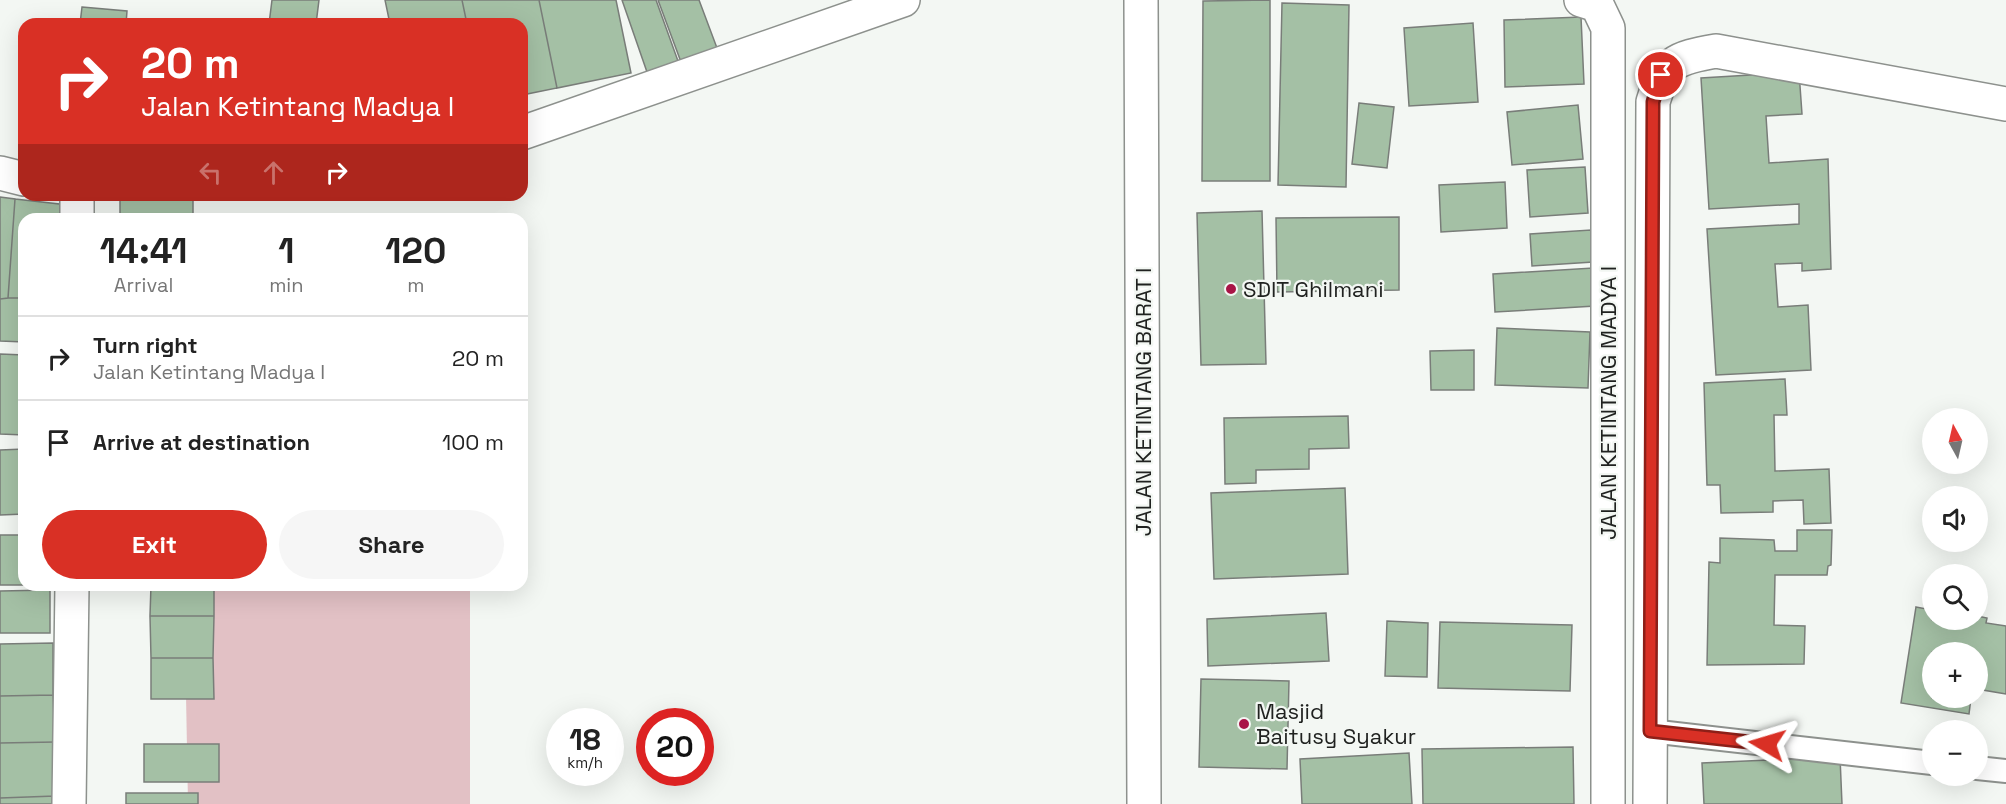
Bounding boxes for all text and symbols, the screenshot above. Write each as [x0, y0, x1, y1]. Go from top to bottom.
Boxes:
text: 20 m [141, 37, 240, 90]
icon: right [42, 42, 120, 120]
pin [1635, 49, 1686, 100]
icon: arrive [1644, 58, 1677, 91]
text: Jalan Ketintang Madya I [141, 89, 454, 124]
icon: left [194, 156, 227, 189]
icon: ahead [257, 156, 290, 189]
icon: right [320, 156, 353, 189]
text: 14:41 [100, 228, 187, 274]
text: 1 [278, 228, 295, 274]
text: 120 [385, 228, 446, 274]
street label: JALAN KETINTANG MADYA I [1594, 266, 1622, 540]
street label: JALAN KETINTANG BARAT I [1129, 268, 1157, 536]
text: Arrival [114, 272, 173, 298]
text: min [269, 272, 304, 298]
text: m [407, 272, 424, 298]
place label: SDIT Ghilmani [1243, 275, 1384, 303]
marker: SDIT Ghilmani [1224, 282, 1238, 296]
text: Turn right [93, 331, 198, 359]
icon: right [42, 342, 75, 375]
text: 20 m [452, 344, 504, 372]
text: Jalan Ketintang Madya I [93, 359, 325, 385]
north arrow [1922, 408, 1988, 474]
map controls [1922, 408, 1988, 786]
icon: arrive [42, 426, 75, 459]
text: Arrive at destination [93, 428, 310, 456]
text: 100 m [442, 428, 504, 456]
button: sound [1922, 486, 1988, 552]
button: Exit [42, 510, 267, 579]
button: Share [279, 510, 504, 579]
button: search [1922, 564, 1988, 630]
button: + [1922, 642, 1988, 708]
place label: Masjid Baitusy Syakur [1256, 697, 1416, 750]
speed limit sign: 20 [636, 708, 714, 786]
position arrow [1735, 712, 1799, 776]
marker: Masjid Baitusy Syakur [1237, 717, 1251, 731]
text: 18 [569, 720, 601, 759]
button: − [1922, 720, 1988, 786]
text: km/h [567, 753, 603, 772]

